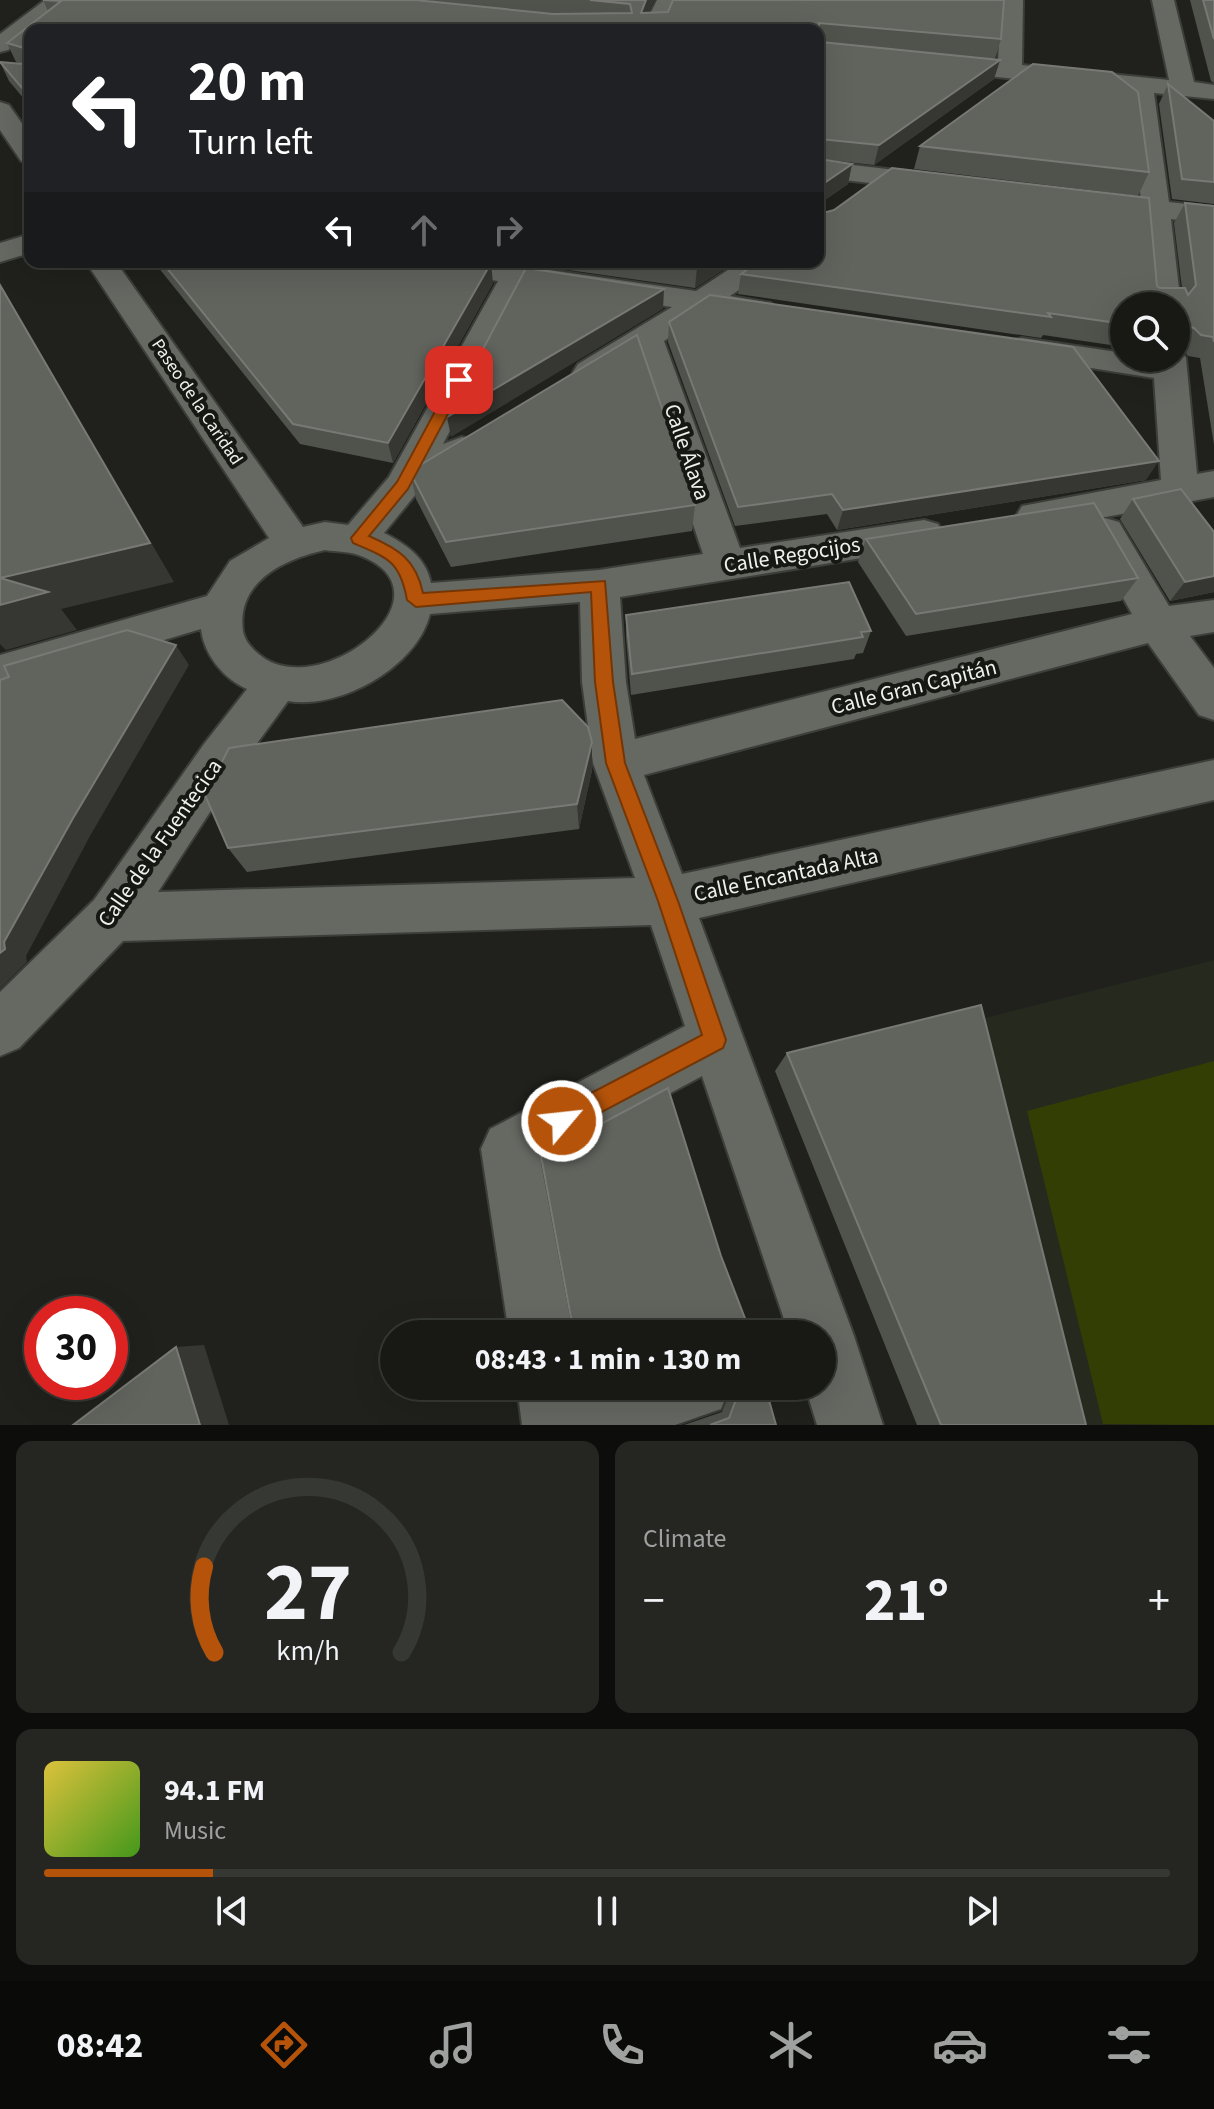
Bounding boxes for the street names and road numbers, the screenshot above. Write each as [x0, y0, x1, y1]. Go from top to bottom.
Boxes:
street label: Paseo de la Caridad [145, 334, 249, 470]
street label: Calle Álava [656, 400, 718, 504]
street label: Calle Regocijos [721, 528, 863, 582]
street label: Calle Gran Capitán [828, 651, 1000, 723]
street label: Calle de la Fuentecica [90, 752, 230, 934]
street label: Calle Encantada Alta [691, 840, 881, 910]

